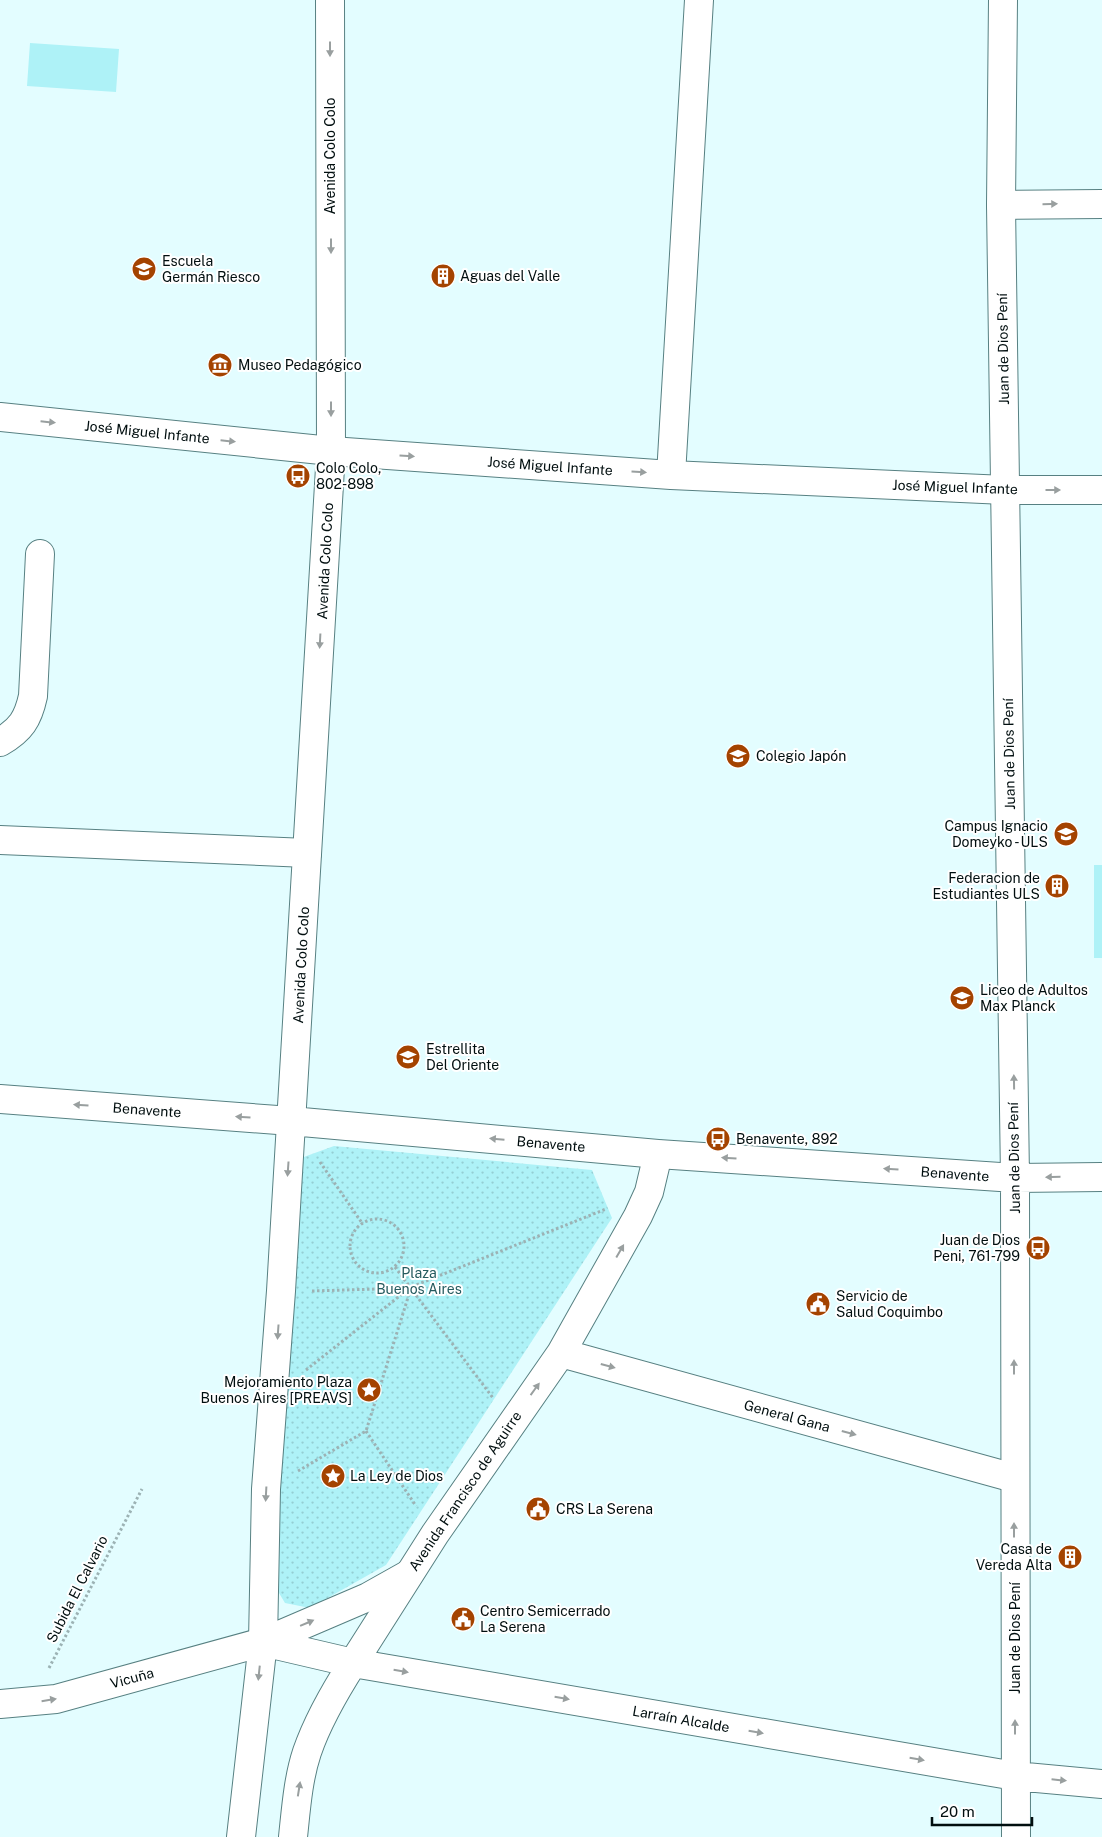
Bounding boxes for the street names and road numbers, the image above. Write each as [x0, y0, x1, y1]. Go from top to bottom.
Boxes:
street label: Avenida Colo Colo [322, 97, 338, 214]
street label: Juan de Dios Pení [994, 292, 1012, 405]
street label: José Miguel Infante [84, 417, 210, 447]
street label: José Miguel Infante [487, 454, 613, 478]
street label: José Miguel Infante [892, 477, 1018, 497]
street label: Avenida Colo Colo [314, 502, 336, 620]
street label: Juan de Dios Pení [1000, 697, 1018, 810]
street label: Avenida Colo Colo [290, 906, 312, 1024]
street label: Benavente [112, 1100, 182, 1120]
street label: Juan de Dios Pení [1005, 1101, 1023, 1214]
street label: Benavente [516, 1133, 586, 1155]
street label: Benavente [920, 1164, 990, 1184]
street label: General Gana [742, 1397, 832, 1435]
street label: Avenida Francisco de Aguirre [405, 1408, 525, 1574]
street label: Subida El Calvario [43, 1533, 111, 1645]
street label: Juan de Dios Pení [1007, 1581, 1023, 1694]
street label: Vicuña [108, 1665, 156, 1691]
street label: Larraín Alcalde [631, 1703, 731, 1735]

